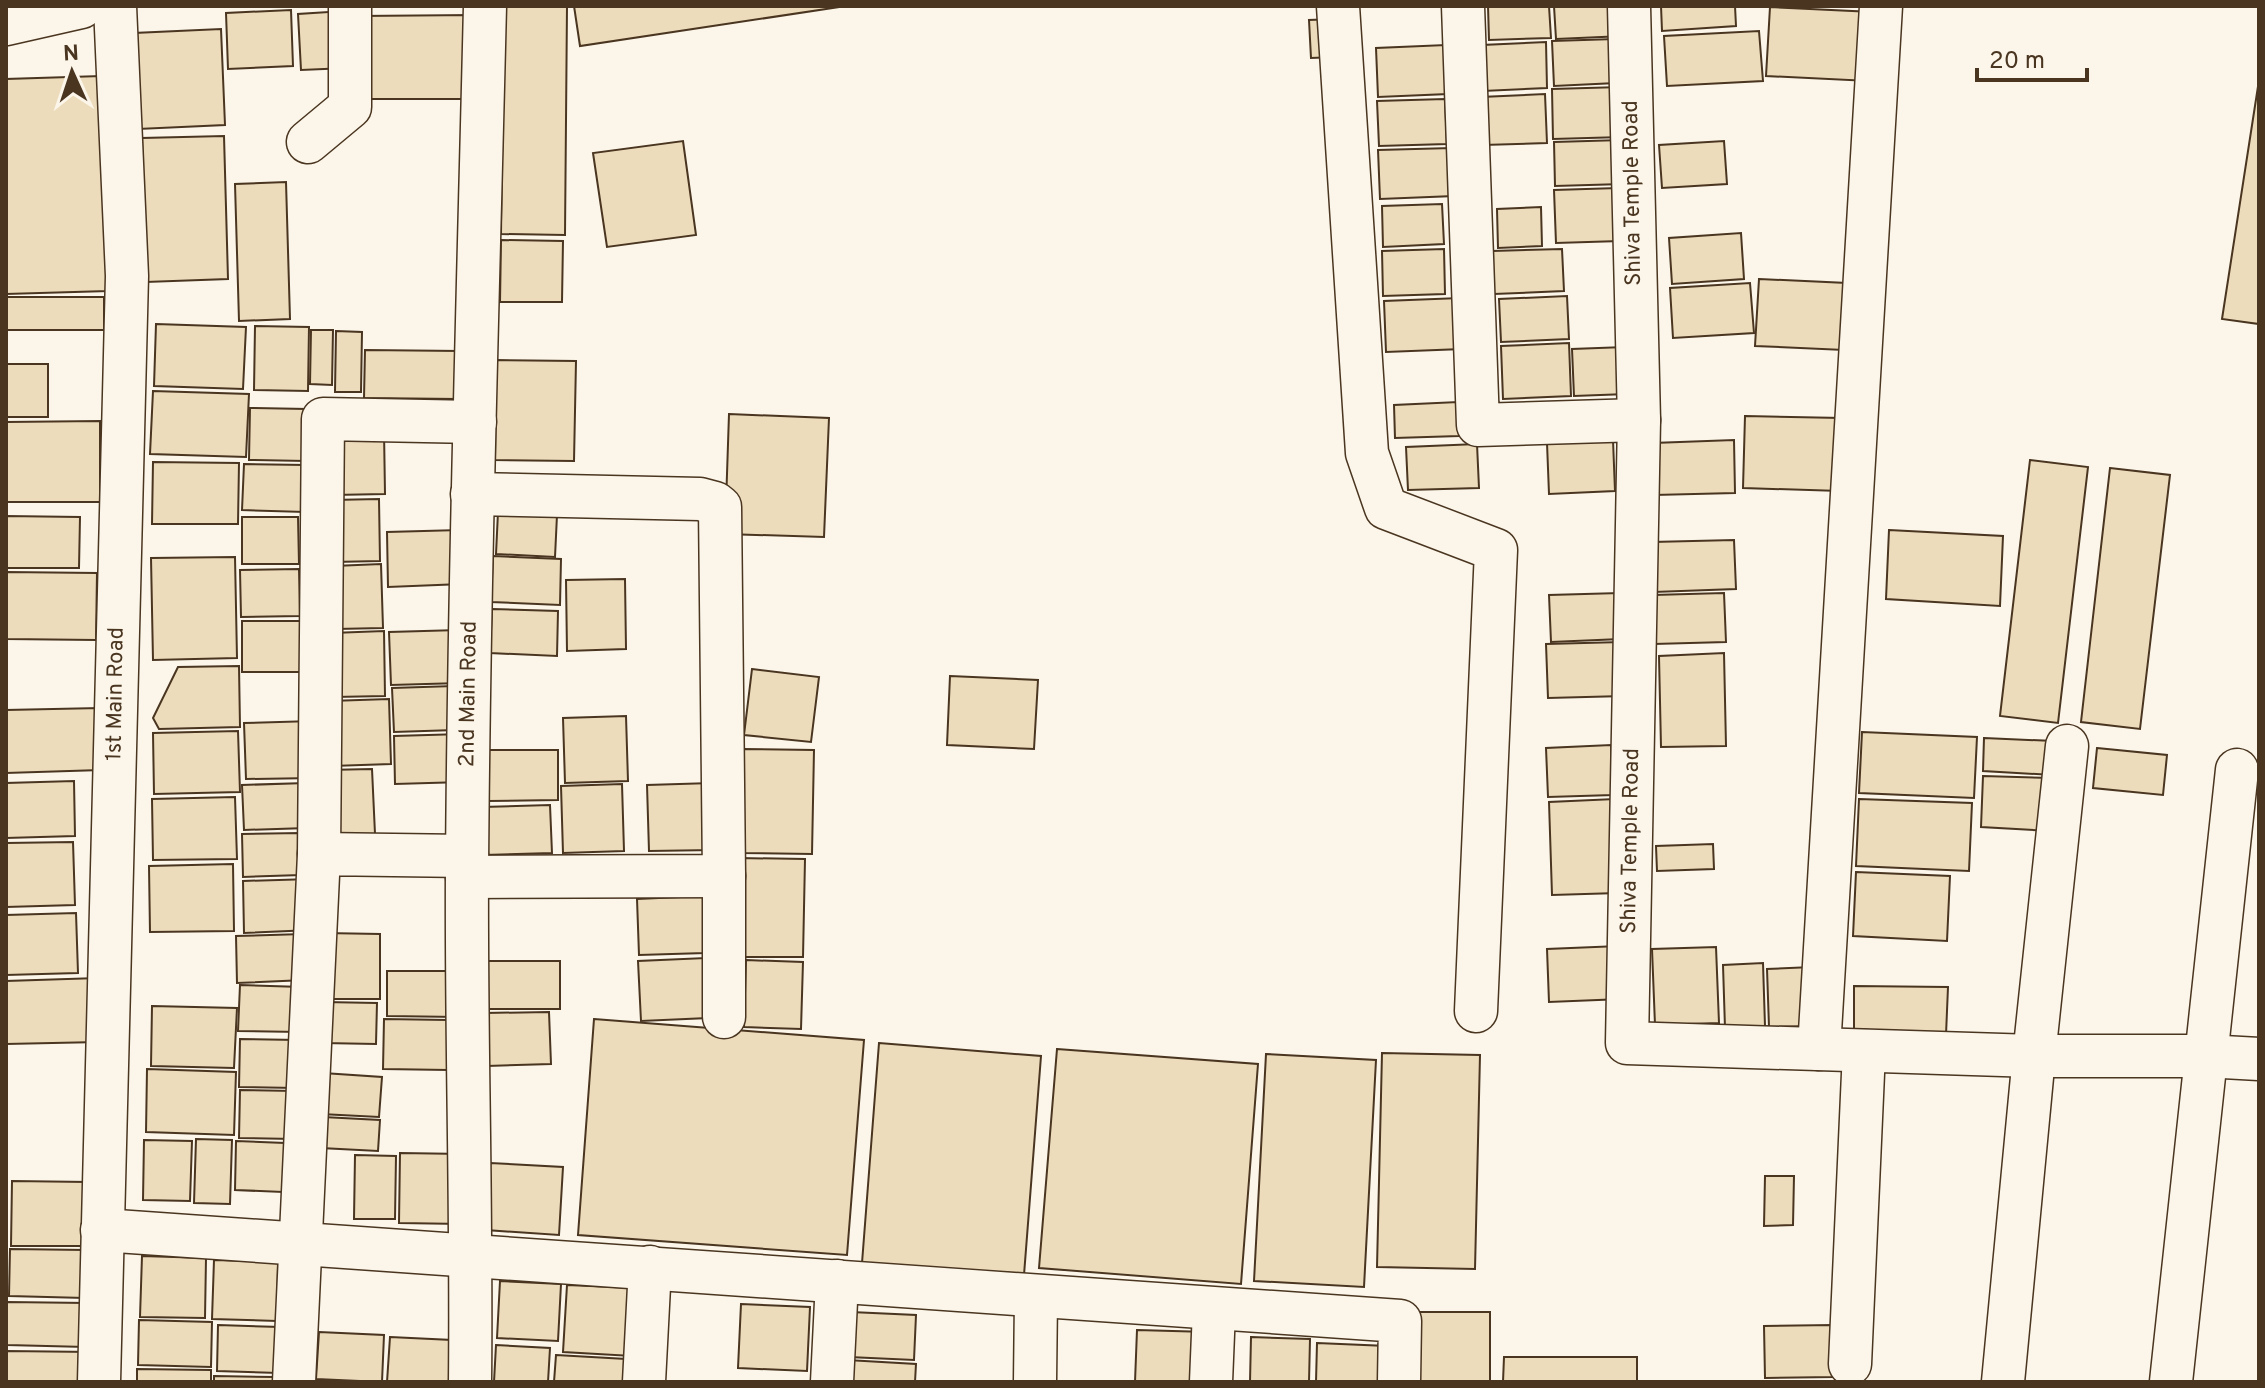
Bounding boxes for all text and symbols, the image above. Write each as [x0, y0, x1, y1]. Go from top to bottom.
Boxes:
north arrow [32, 32, 112, 112]
scale bar [1977, 32, 2087, 82]
text: N [62, 41, 80, 68]
text: 20 m [1989, 47, 2045, 77]
street label: Shiva Temple Road [1618, 100, 1648, 286]
street label: 2nd Main Road [454, 621, 484, 767]
street label: 1st Main Road [101, 627, 131, 761]
street label: Shiva Temple Road [1616, 748, 1646, 934]

